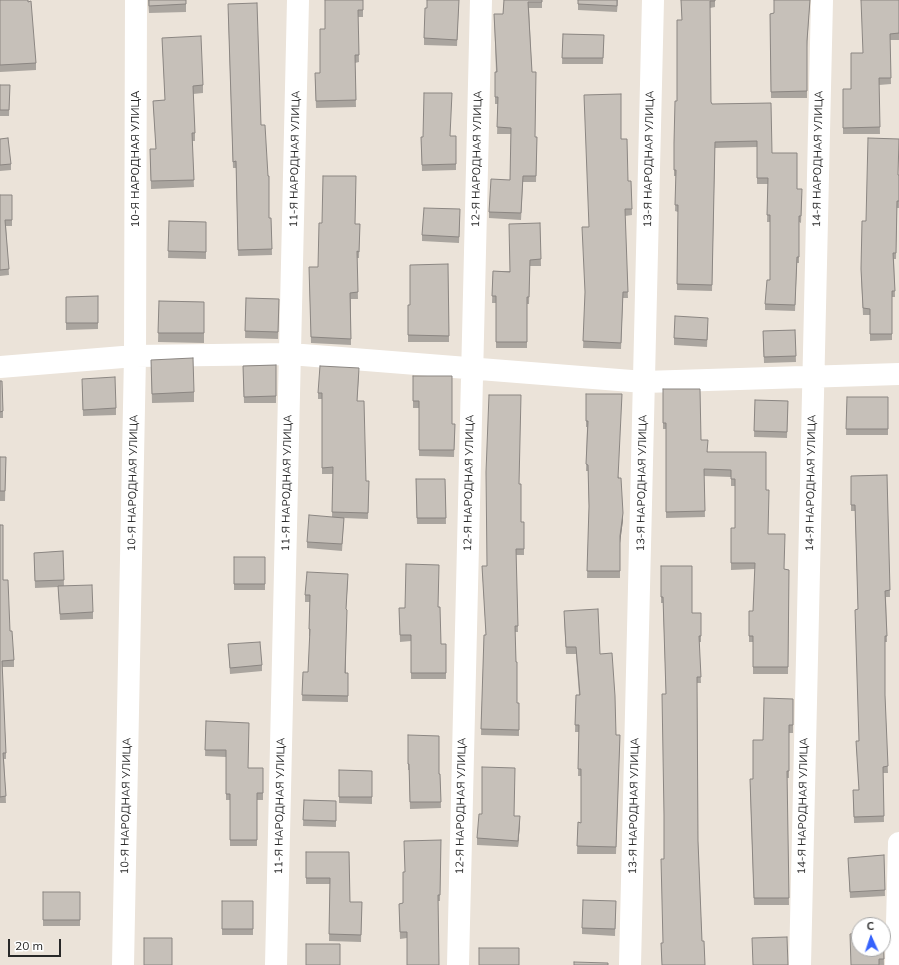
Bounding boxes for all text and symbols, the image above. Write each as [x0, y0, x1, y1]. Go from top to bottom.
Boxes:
street label: 10-Я НАРОДНАЯ УЛИЦА [129, 91, 143, 227]
street label: 11-Я НАРОДНАЯ УЛИЦА [287, 91, 303, 227]
street label: 12-Я НАРОДНАЯ УЛИЦА [469, 91, 485, 227]
street label: 13-Я НАРОДНАЯ УЛИЦА [641, 91, 657, 227]
street label: 14-Я НАРОДНАЯ УЛИЦА [810, 91, 826, 227]
street label: 10-Я НАРОДНАЯ УЛИЦА [125, 415, 141, 551]
street label: 11-Я НАРОДНАЯ УЛИЦА [279, 415, 295, 551]
street label: 12-Я НАРОДНАЯ УЛИЦА [461, 415, 477, 551]
street label: 13-Я НАРОДНАЯ УЛИЦА [634, 415, 650, 551]
street label: 14-Я НАРОДНАЯ УЛИЦА [803, 415, 819, 551]
street label: 10-Я НАРОДНАЯ УЛИЦА [118, 738, 134, 874]
street label: 11-Я НАРОДНАЯ УЛИЦА [272, 738, 288, 874]
street label: 12-Я НАРОДНАЯ УЛИЦА [453, 738, 469, 874]
street label: 13-Я НАРОДНАЯ УЛИЦА [626, 738, 642, 874]
street label: 14-Я НАРОДНАЯ УЛИЦА [795, 738, 811, 874]
north arrow [851, 917, 891, 957]
text: С [866, 919, 875, 933]
scale bar [10, 931, 63, 957]
text: 20 m [15, 938, 43, 953]

